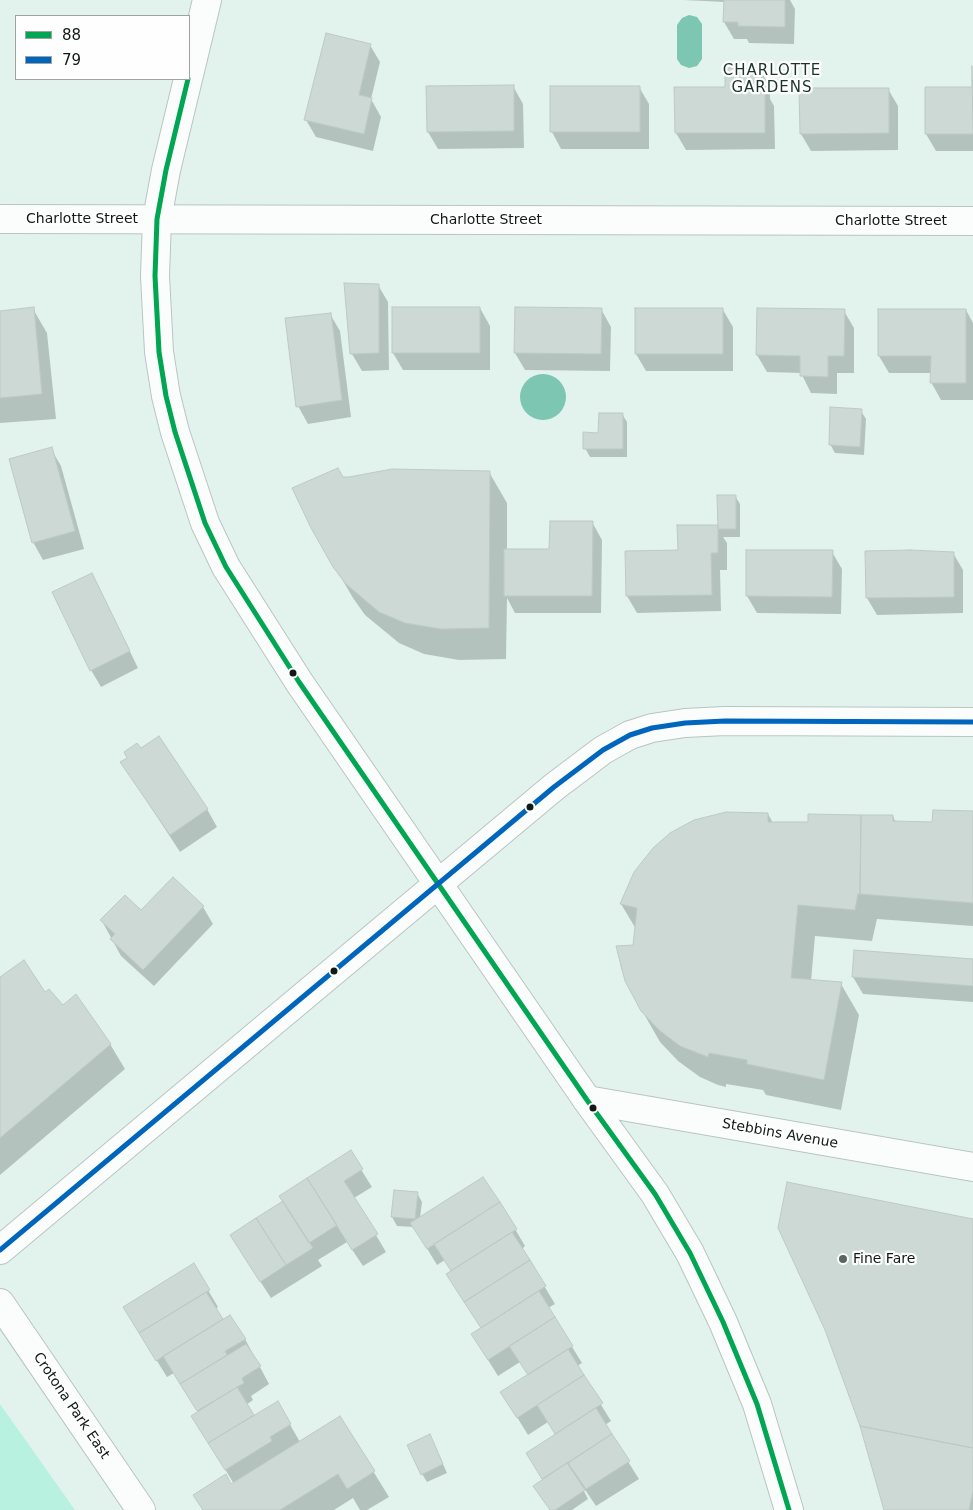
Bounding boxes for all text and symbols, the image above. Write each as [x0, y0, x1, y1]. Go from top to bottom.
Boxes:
legend [15, 15, 190, 80]
text: 88 [62, 26, 81, 44]
text: 79 [62, 51, 81, 69]
district label: CHARLOTTE GARDENS [722, 62, 822, 97]
street label: Charlotte Street [26, 211, 138, 227]
street label: Charlotte Street [430, 212, 542, 228]
street label: Charlotte Street [835, 213, 947, 229]
unlabelled marker [288, 668, 298, 678]
unlabelled marker [525, 802, 535, 812]
unlabelled marker [329, 966, 339, 976]
unlabelled marker [588, 1103, 598, 1113]
street label: Stebbins Avenue [721, 1116, 839, 1152]
place label: Fine Fare [853, 1251, 915, 1267]
marker: Fine Fare [837, 1253, 849, 1265]
street label: Crotona Park East [29, 1350, 113, 1462]

